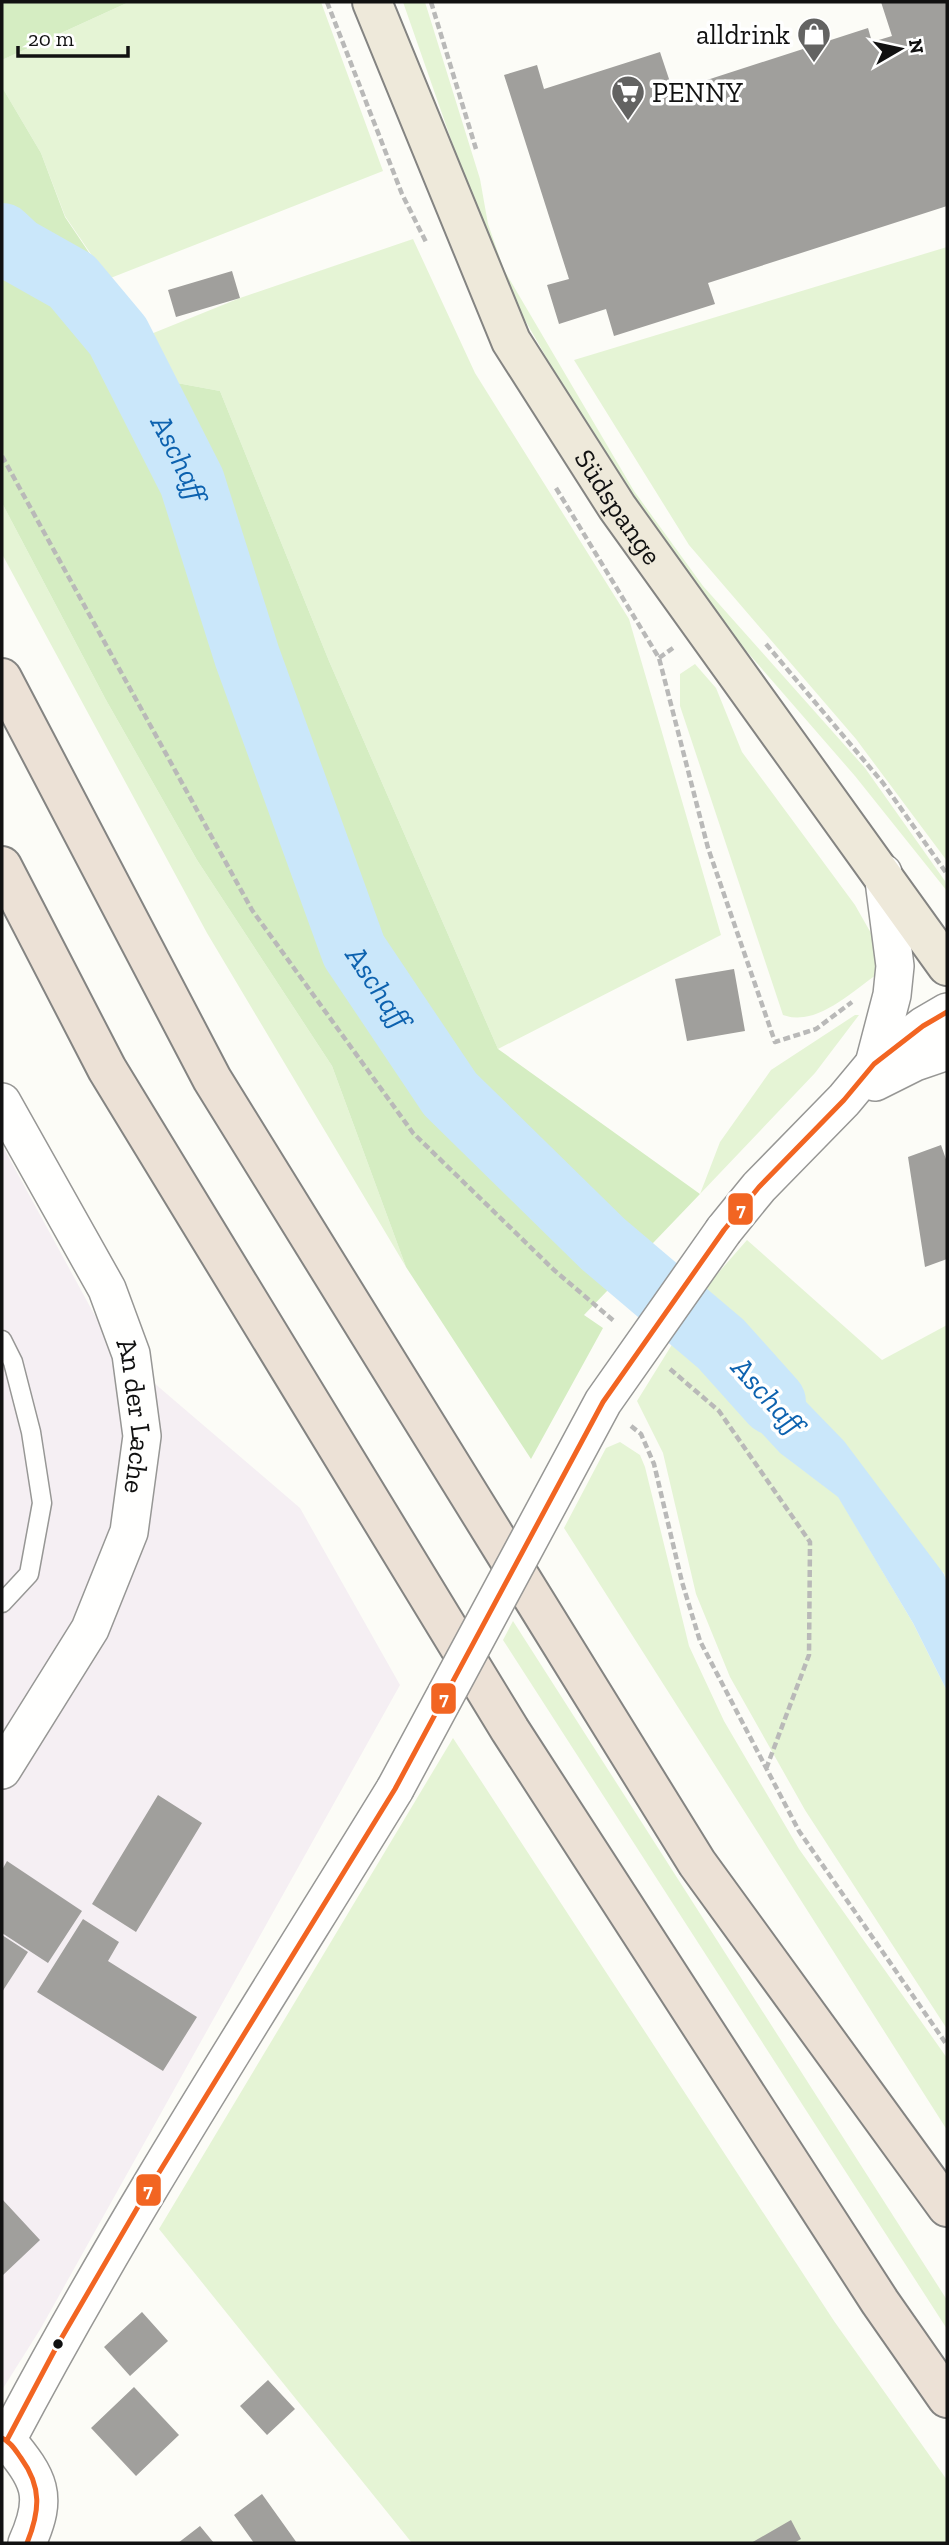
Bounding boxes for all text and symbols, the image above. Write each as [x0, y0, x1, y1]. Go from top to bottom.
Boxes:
scale bar [18, 14, 128, 58]
north arrow [865, 14, 935, 84]
shop icon: alldrink [795, 15, 833, 64]
place label: alldrink [696, 18, 790, 51]
text: 20 m [28, 26, 74, 51]
text: N [904, 37, 929, 55]
supermarket icon: PENNY [609, 73, 647, 122]
place label: PENNY [652, 76, 744, 109]
water label: Aschaff [143, 408, 216, 508]
street label: Südspange [568, 443, 669, 571]
water label: Aschaff [337, 938, 421, 1038]
line badge: 7 [727, 1192, 754, 1226]
text: 7 [736, 1198, 746, 1221]
street label: An der Lache [110, 1333, 159, 1496]
water label: Aschaff [723, 1349, 814, 1445]
line badge: 7 [430, 1682, 457, 1715]
text: 7 [439, 1687, 449, 1710]
line badge: 7 [135, 2173, 162, 2207]
text: 7 [143, 2179, 153, 2202]
unlabelled marker [51, 2337, 65, 2351]

